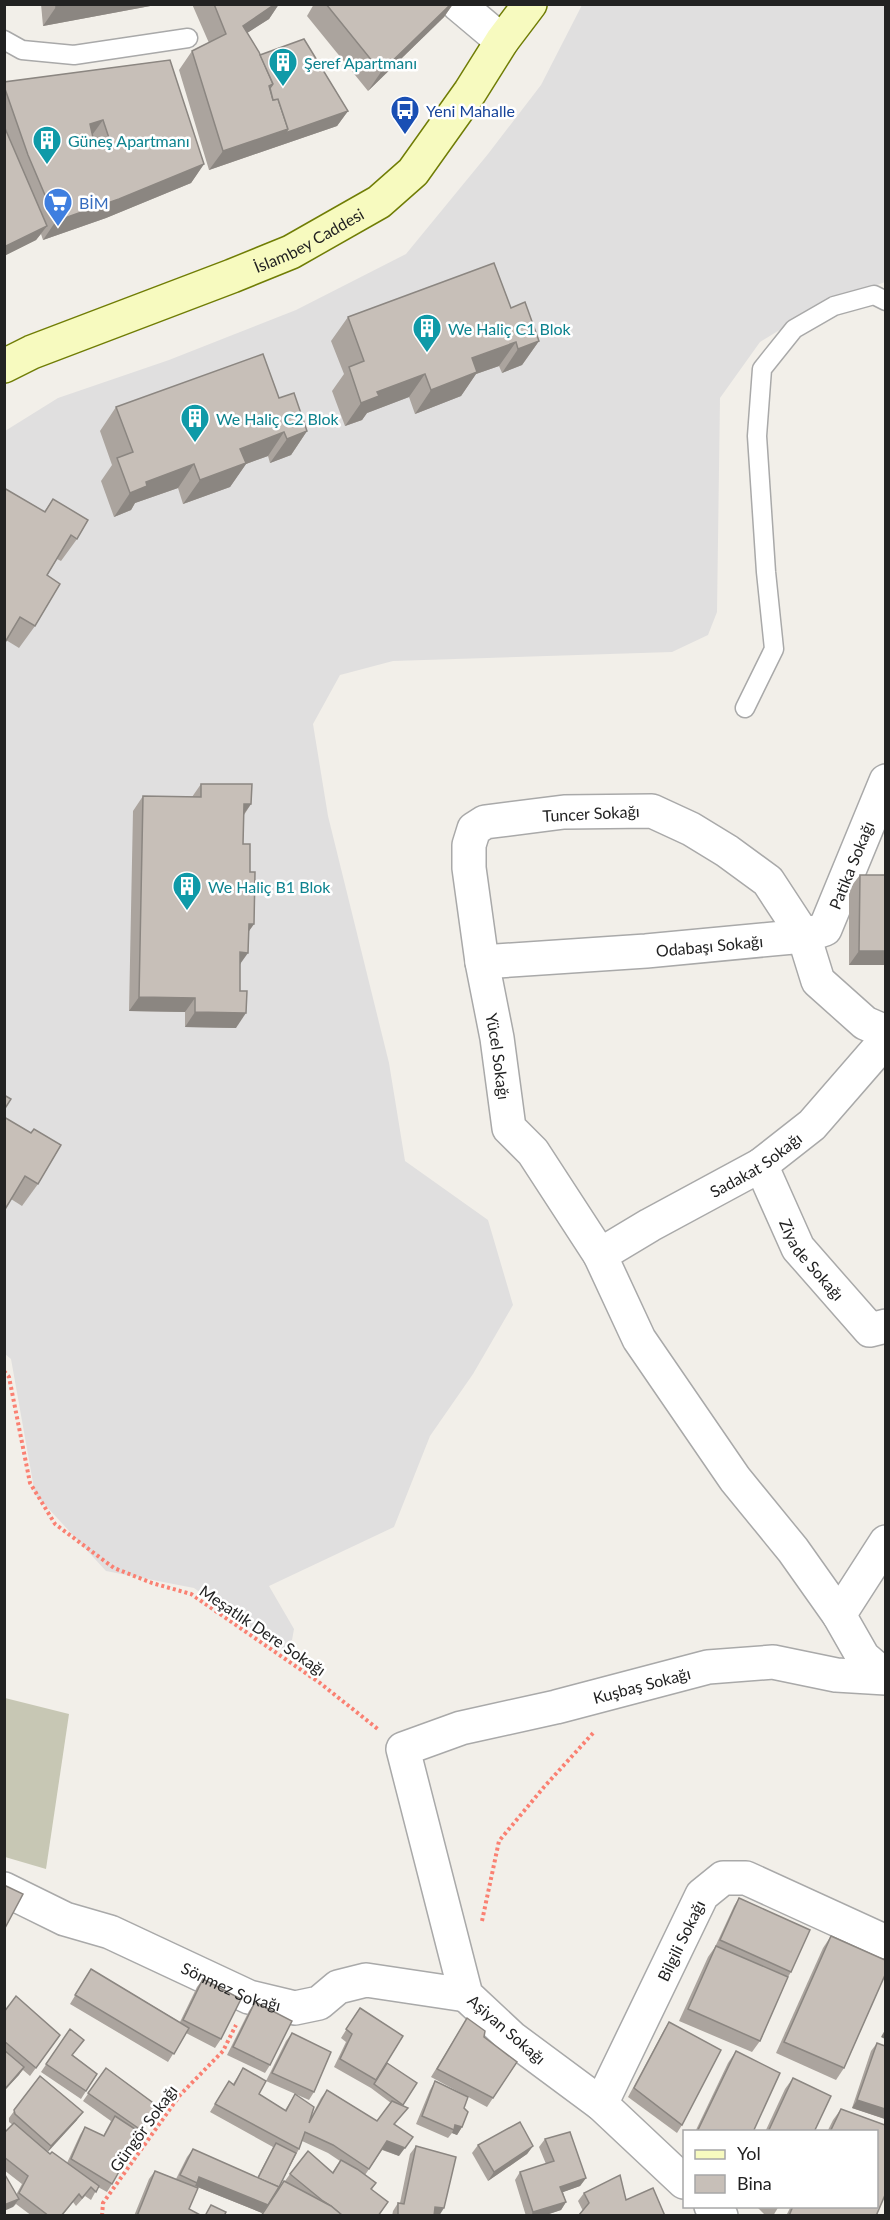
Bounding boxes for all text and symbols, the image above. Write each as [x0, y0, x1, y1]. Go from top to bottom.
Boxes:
building icon: Şeref Apartmanı [267, 46, 299, 88]
place label: Şeref Apartmanı [304, 53, 417, 72]
bus stop icon: Yeni Mahalle [389, 94, 421, 136]
place label: Yeni Mahalle [426, 101, 515, 120]
building icon: Güneş Apartmanı [31, 124, 63, 166]
place label: Güneş Apartmanı [68, 131, 190, 150]
supermarket icon: BİM [42, 186, 74, 228]
place label: BİM [79, 193, 109, 212]
street label: İslambey Caddesi [251, 203, 367, 276]
building icon: We Haliç C1 Blok [411, 312, 443, 354]
place label: We Haliç C1 Blok [448, 319, 572, 338]
building icon: We Haliç C2 Blok [179, 402, 211, 444]
place label: We Haliç C2 Blok [216, 409, 340, 428]
street label: Tuncer Sokağı [542, 801, 640, 825]
street label: Patika Sokağı [825, 818, 877, 912]
building icon: We Haliç B1 Blok [171, 870, 203, 912]
place label: We Haliç B1 Blok [208, 877, 331, 896]
street label: Odabaşı Sokağı [655, 930, 764, 960]
street label: Yücel Sokağı [483, 1011, 515, 1101]
street label: Sadakat Sokağı [706, 1128, 805, 1201]
street label: Ziyade Sokağı [777, 1215, 848, 1304]
street label: Meşatlık Dere Sokağı [196, 1581, 330, 1679]
street label: Kuşbaş Sokağı [591, 1663, 692, 1706]
street label: Bilgili Sokağı [653, 1897, 708, 1984]
street label: Sönmez Sokağı [179, 1957, 283, 2014]
street label: Aşiyan Sokağı [464, 1990, 550, 2068]
street label: Güngör Sokağı [105, 2081, 181, 2175]
legend [683, 2130, 878, 2208]
text: Yol [737, 2142, 761, 2164]
text: Bina [737, 2172, 772, 2194]

